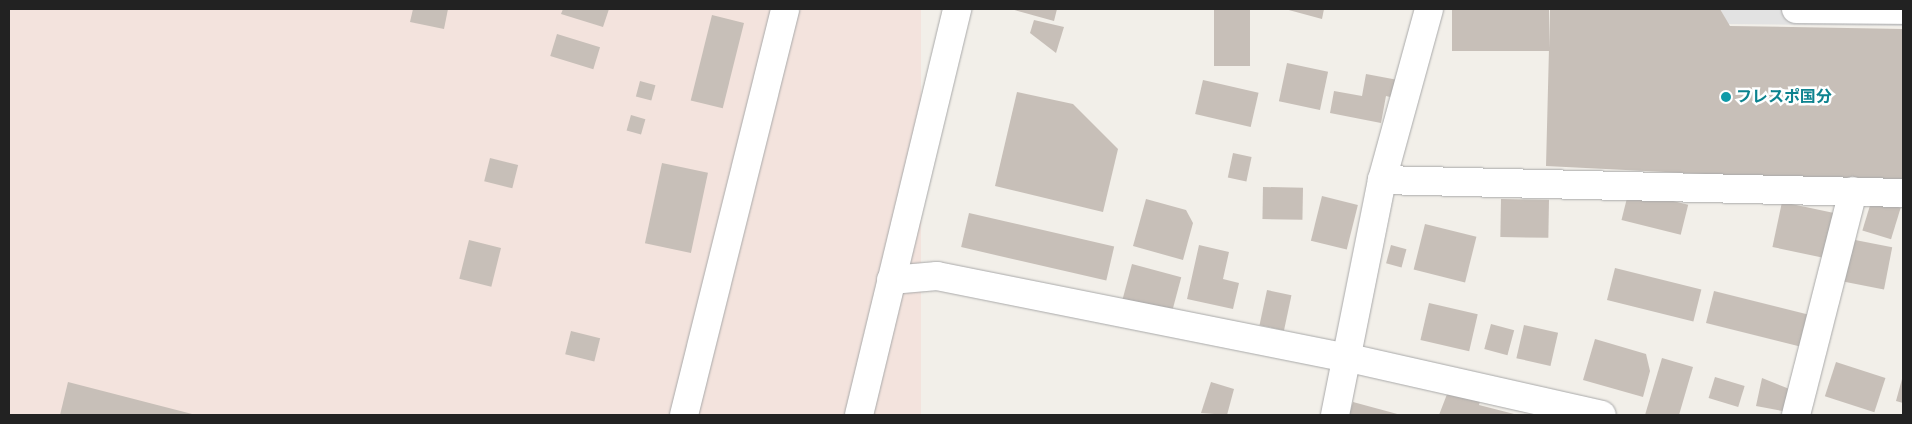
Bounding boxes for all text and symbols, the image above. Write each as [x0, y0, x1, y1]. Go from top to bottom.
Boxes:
place label: フレスポ国分 [1736, 87, 1832, 107]
marker: フレスポ国分 [1720, 91, 1732, 103]

